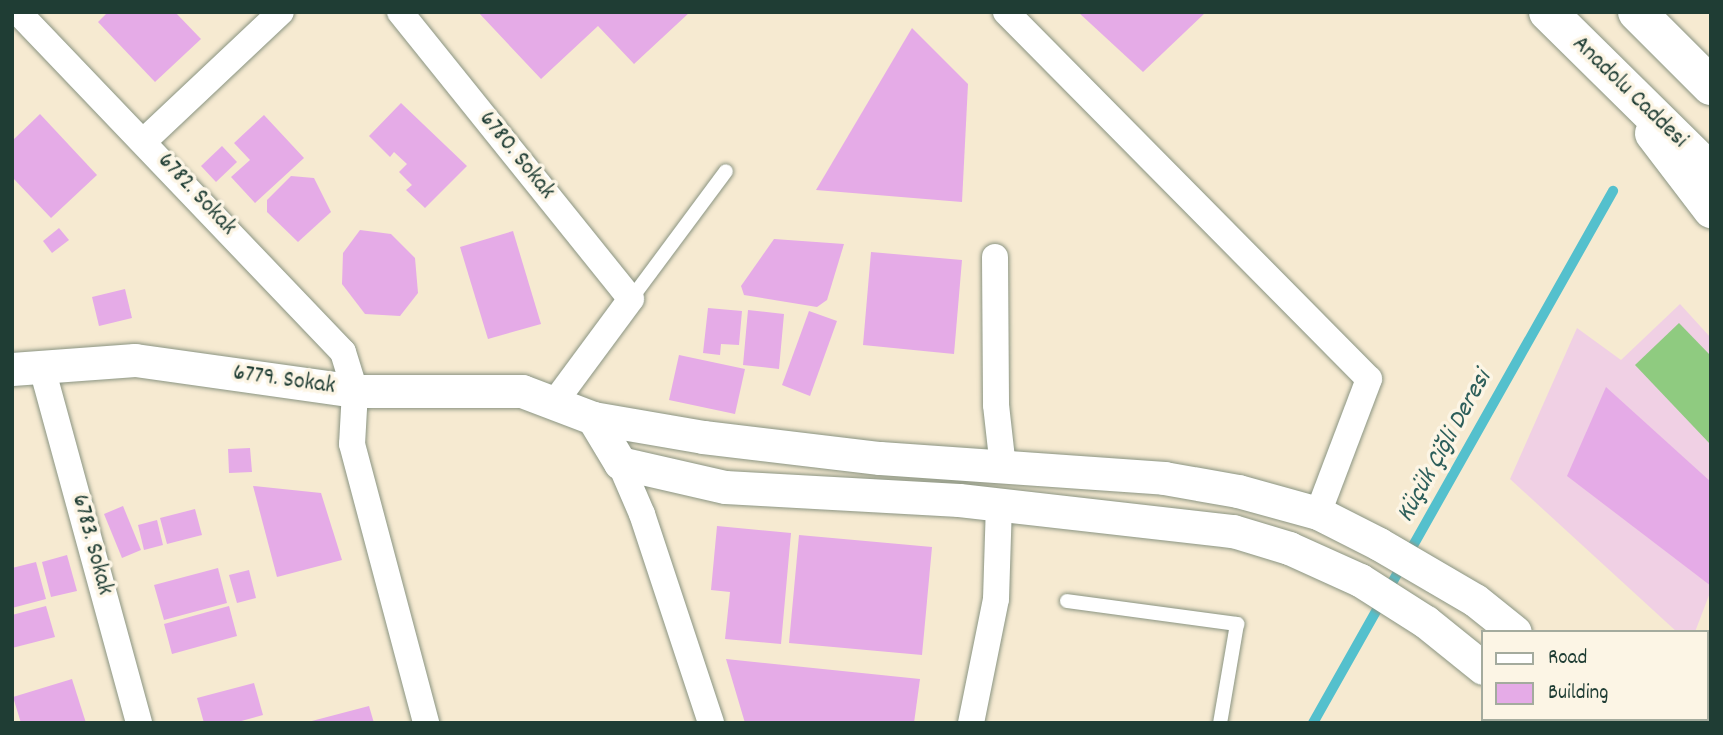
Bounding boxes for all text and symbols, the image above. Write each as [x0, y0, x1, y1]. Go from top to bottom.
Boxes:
street label: Anadolu Caddesi [1565, 31, 1693, 155]
street label: 6780. Sokak [472, 106, 560, 206]
street label: 6782. Sokak [150, 148, 242, 242]
street label: 6779. Sokak [231, 360, 337, 402]
water label: Küçük Çiğli Deresi [1391, 366, 1499, 528]
street label: 6783. Sokak [64, 492, 118, 598]
legend [1482, 630, 1709, 721]
text: Road [1548, 644, 1587, 674]
text: Building [1548, 679, 1608, 709]

